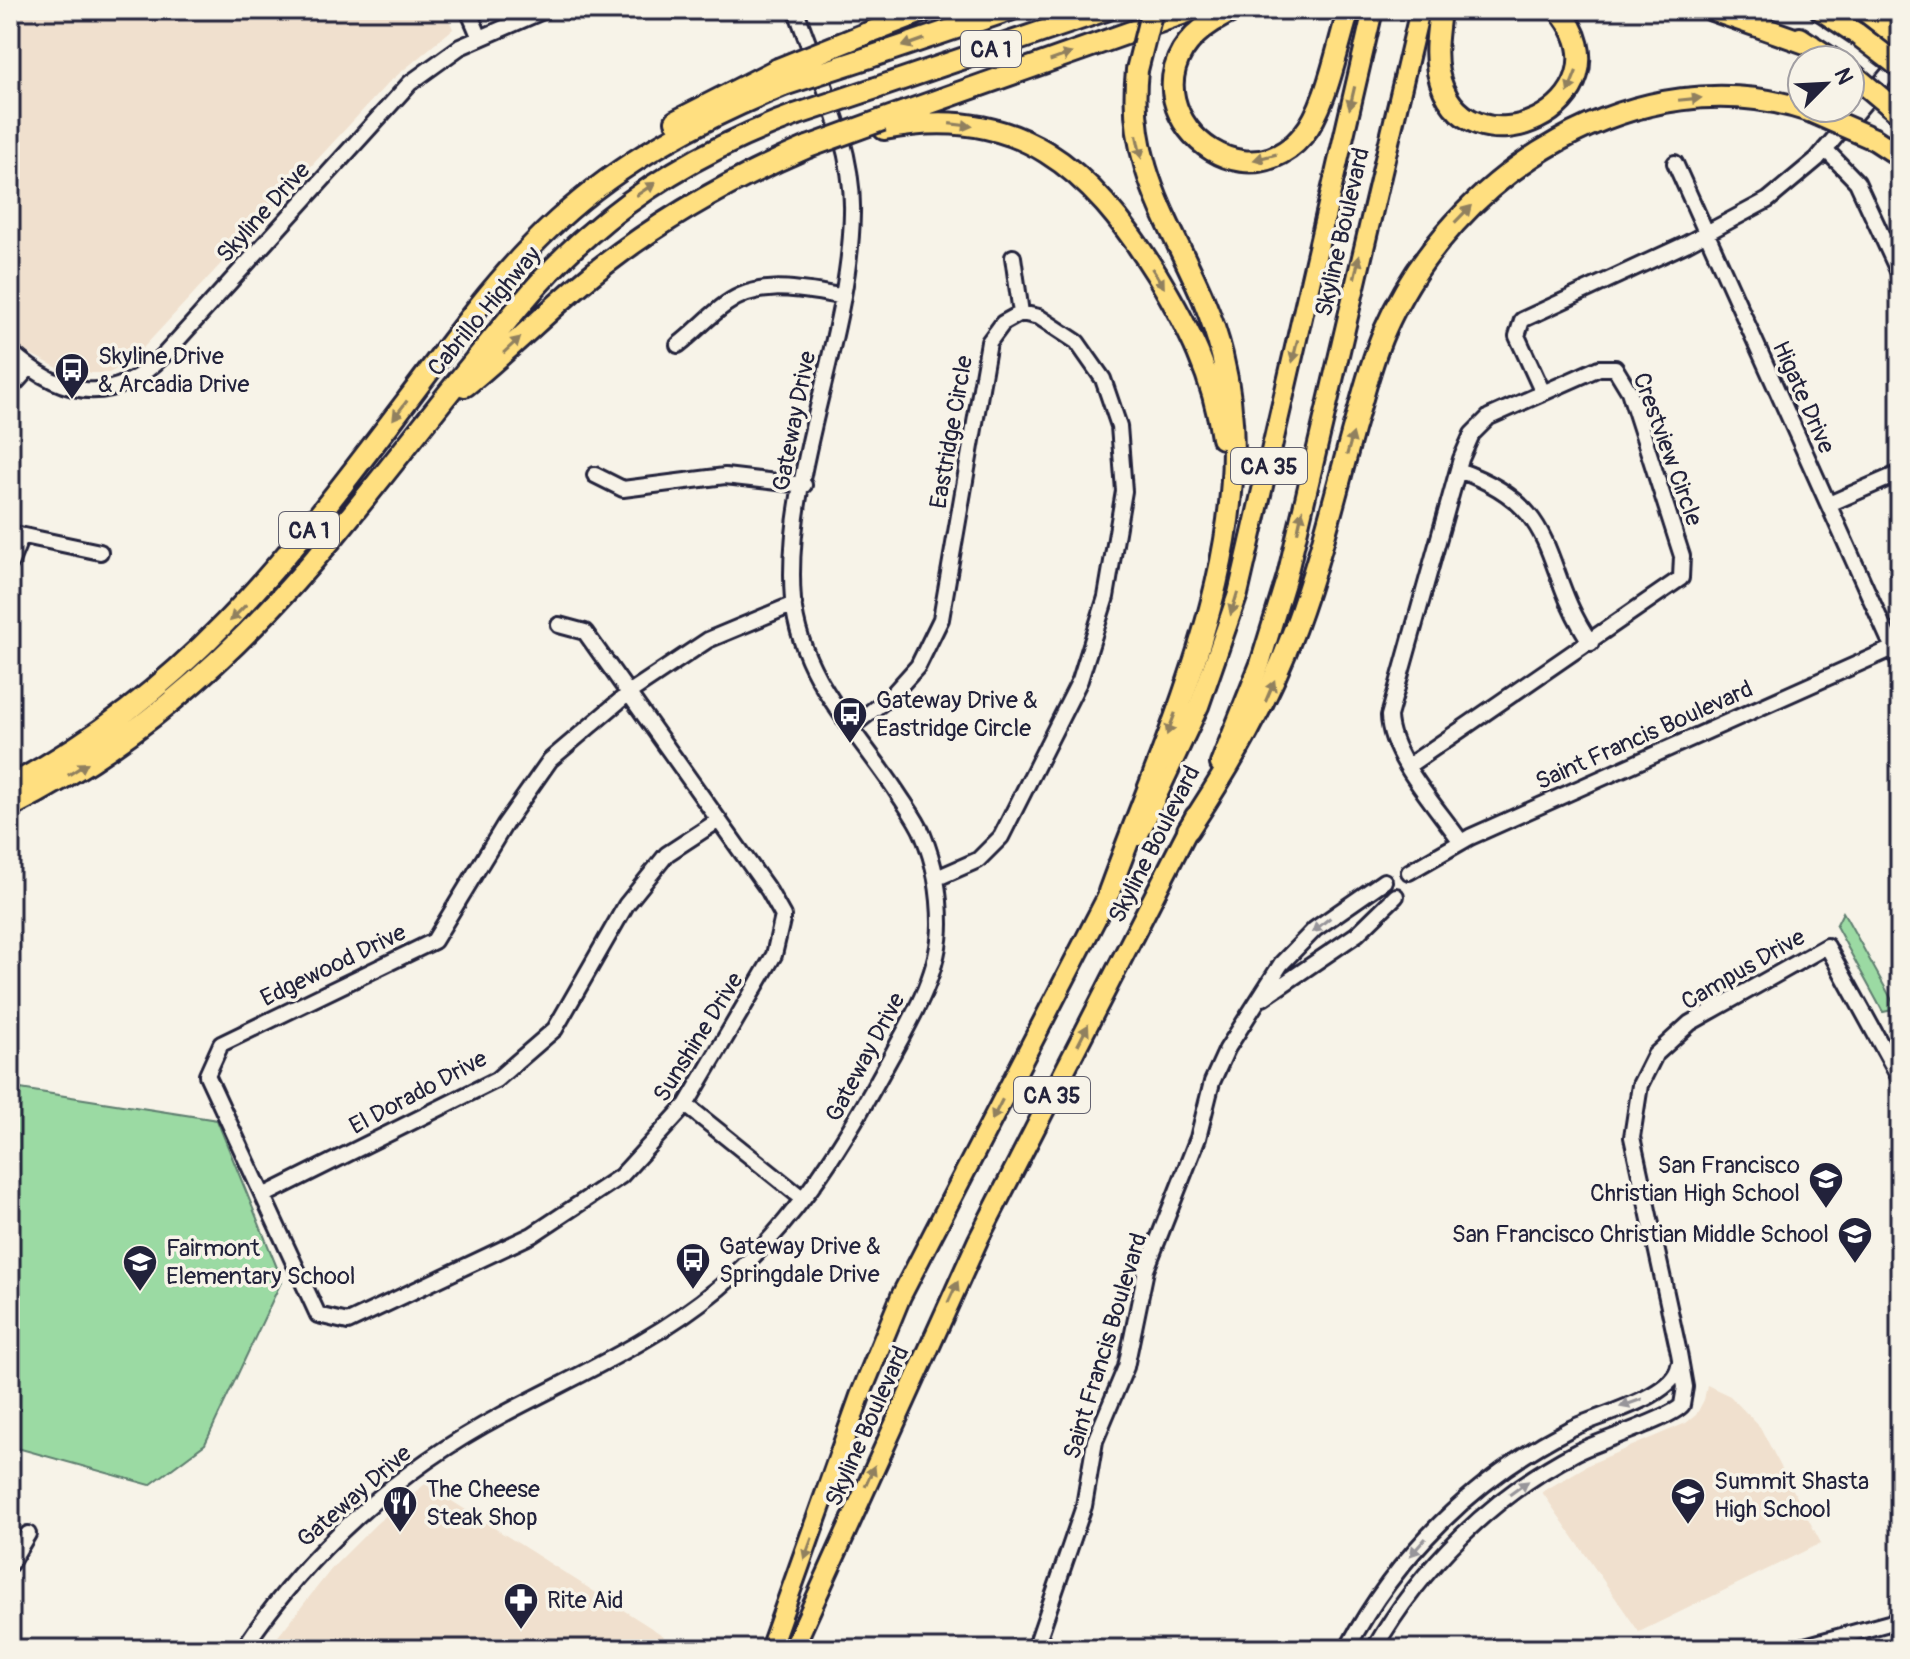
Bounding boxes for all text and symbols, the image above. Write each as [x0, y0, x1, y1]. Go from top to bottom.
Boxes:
road number: CA 1 [961, 31, 1021, 67]
one-way arrow [901, 37, 925, 49]
north arrow [1786, 44, 1866, 124]
one-way arrow [1049, 50, 1073, 62]
text: N [1828, 64, 1859, 89]
one-way arrow [1565, 70, 1578, 94]
one-way arrow [1345, 85, 1358, 110]
one-way arrow [1678, 92, 1703, 105]
one-way arrow [949, 119, 974, 132]
one-way arrow [1133, 135, 1145, 160]
street label: Skyline Boulevard [1309, 145, 1376, 319]
one-way arrow [1253, 151, 1278, 164]
street label: Skyline Drive [210, 156, 316, 269]
one-way arrow [636, 182, 657, 197]
one-way arrow [1454, 205, 1472, 224]
street label: Cabrillo Highway [422, 240, 547, 382]
one-way arrow [1352, 255, 1364, 280]
one-way arrow [1151, 267, 1165, 289]
one-way arrow [502, 337, 521, 355]
street label: Higate Drive [1766, 337, 1841, 458]
one-way arrow [1288, 339, 1301, 364]
place label: Skyline Drive & Arcadia Drive [98, 342, 250, 399]
street label: Gateway Drive [767, 349, 822, 494]
bus stop icon: Skyline Drive & Arcadia Drive [53, 351, 91, 401]
street label: Eastridge Circle [924, 353, 979, 511]
street label: Crestview Circle [1626, 369, 1709, 530]
one-way arrow [392, 400, 408, 420]
one-way arrow [1344, 431, 1356, 456]
road number: CA 35 [1231, 448, 1307, 484]
one-way arrow [1294, 508, 1307, 533]
road number: CA 1 [279, 512, 339, 548]
one-way arrow [1227, 592, 1240, 616]
one-way arrow [229, 603, 247, 622]
street label: Saint Francis Boulevard [1531, 674, 1757, 796]
one-way arrow [1263, 679, 1276, 703]
place label: Gateway Drive & Eastridge Circle [876, 686, 1038, 743]
bus stop icon: Gateway Drive & Eastridge Circle [831, 695, 869, 745]
one-way arrow [1164, 712, 1177, 736]
street label: Skyline Boulevard [1102, 761, 1207, 928]
one-way arrow [67, 762, 89, 776]
one-way arrow [1311, 916, 1331, 933]
street label: Edgewood Drive [256, 918, 411, 1013]
street label: Campus Drive [1676, 922, 1810, 1016]
street label: Sunshine Drive [647, 967, 750, 1107]
street label: Gateway Drive [819, 988, 912, 1127]
one-way arrow [1077, 1023, 1090, 1046]
street label: El Dorado Drive [344, 1044, 492, 1141]
road number: CA 35 [1014, 1077, 1090, 1113]
one-way arrow [990, 1099, 1003, 1122]
place label: San Francisco Christian High School [1590, 1151, 1800, 1208]
school or university icon: San Francisco Christian High School [1807, 1160, 1845, 1210]
school or university icon: San Francisco Christian Middle School [1836, 1215, 1874, 1265]
place label: San Francisco Christian Middle School [1452, 1220, 1829, 1249]
street label: Saint Francis Boulevard [1057, 1230, 1154, 1463]
place label: Gateway Drive & Springdale Drive [719, 1232, 881, 1289]
place label: Fairmont Elementary School [166, 1234, 356, 1291]
bus stop icon: Gateway Drive & Springdale Drive [674, 1241, 712, 1291]
school or university icon: Fairmont Elementary School [121, 1243, 159, 1293]
one-way arrow [946, 1280, 960, 1303]
street label: Skyline Boulevard [819, 1342, 916, 1511]
one-way arrow [1619, 1397, 1643, 1410]
street label: Gateway Drive [291, 1439, 418, 1554]
one-way arrow [864, 1464, 877, 1487]
place label: Summit Shasta High School [1714, 1467, 1869, 1524]
place label: The Cheese Steak Shop [426, 1475, 540, 1532]
school or university icon: Summit Shasta High School [1669, 1476, 1707, 1526]
one-way arrow [1508, 1481, 1529, 1497]
restaurant icon: The Cheese Steak Shop [381, 1484, 419, 1534]
one-way arrow [801, 1537, 814, 1561]
one-way arrow [1410, 1537, 1427, 1557]
pharmacy icon: Rite Aid [502, 1581, 540, 1631]
place label: Rite Aid [547, 1586, 624, 1615]

